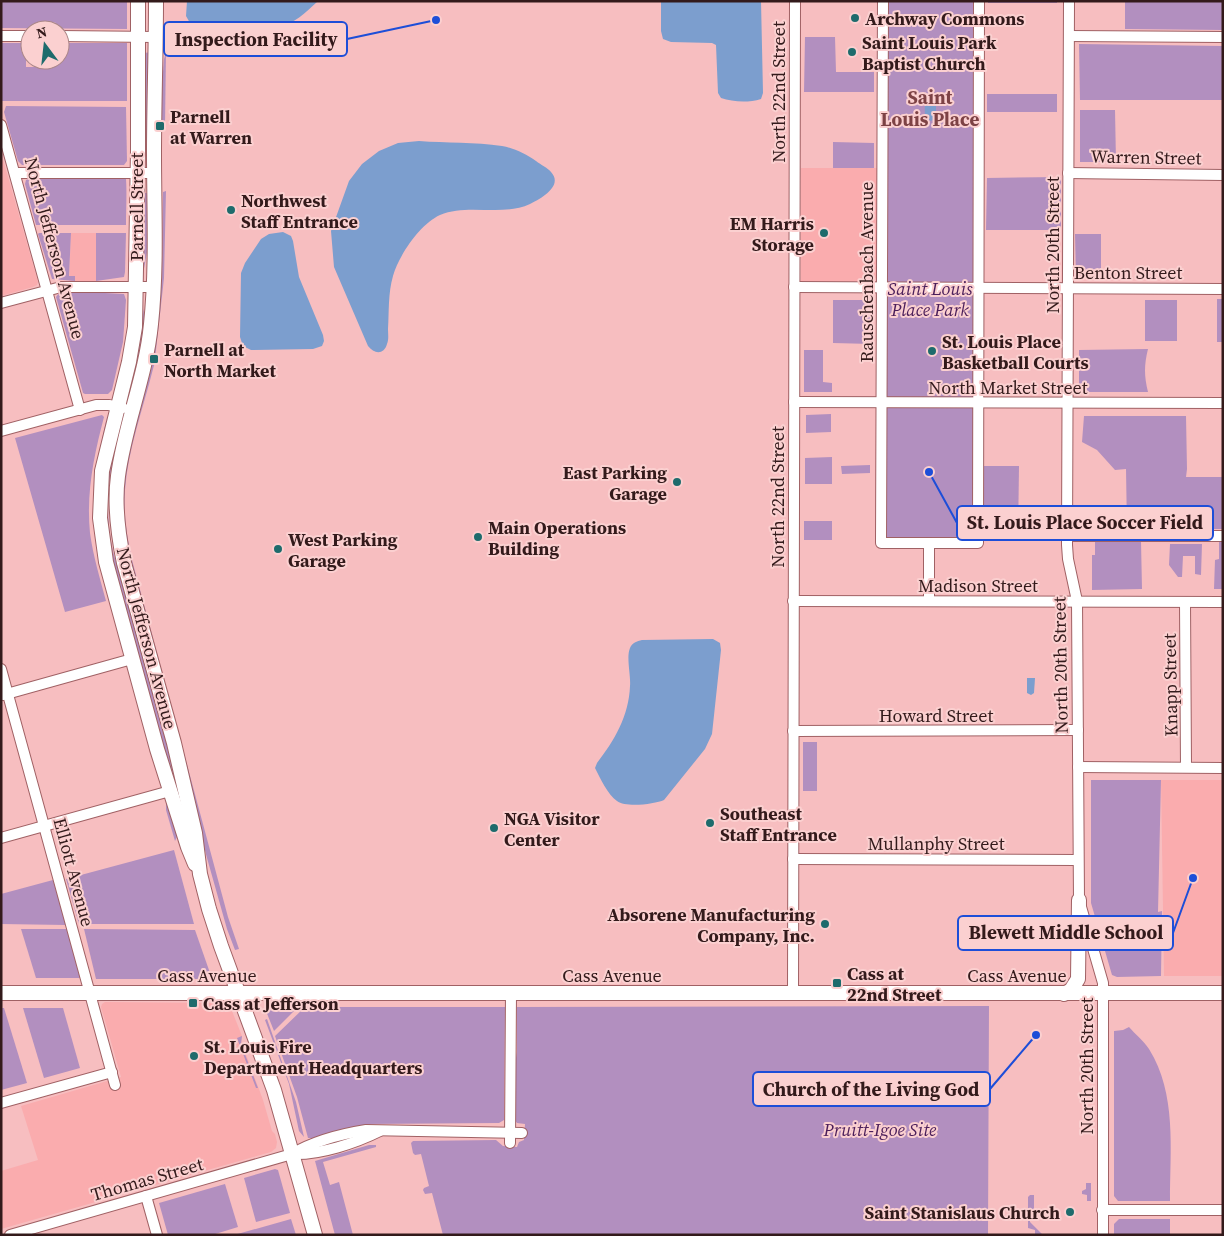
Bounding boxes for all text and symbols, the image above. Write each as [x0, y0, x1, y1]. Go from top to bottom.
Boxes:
place label: Archway Commons [865, 6, 1025, 31]
marker: Archway Commons [849, 12, 861, 24]
north arrow [20, 20, 70, 70]
text: N [34, 21, 49, 43]
street label: North 22nd Street [766, 21, 791, 163]
callout: Inspection Facility [164, 22, 347, 56]
text: Inspection Facility [174, 26, 338, 52]
place label: Saint Louis Park Baptist Church [862, 30, 997, 76]
marker: Saint Louis Park Baptist Church [846, 46, 858, 58]
district label: Saint Louis Place [881, 84, 980, 132]
place label: Parnell at Warren [170, 104, 252, 150]
marker: Parnell at Warren [154, 120, 166, 132]
street label: Warren Street [1090, 144, 1202, 170]
street label: Parnell Street [124, 153, 149, 261]
street label: North Jefferson Avenue [19, 154, 91, 342]
street label: North 20th Street [1040, 176, 1065, 314]
street label: Rauschenbach Avenue [854, 182, 879, 362]
place label: Northwest Staff Entrance [241, 188, 358, 234]
marker: Northwest Staff Entrance [225, 204, 237, 216]
place label: EM Harris Storage [730, 211, 814, 257]
marker: EM Harris Storage [818, 227, 830, 239]
street label: Benton Street [1074, 260, 1182, 285]
park label: Saint Louis Place Park [887, 276, 973, 322]
place label: St. Louis Place Basketball Courts [942, 329, 1089, 375]
place label: Parnell at North Market [164, 337, 276, 383]
marker: St. Louis Place Basketball Courts [926, 345, 938, 357]
marker: Parnell at North Market [148, 353, 160, 365]
street label: North Market Street [928, 375, 1088, 400]
street label: North 22nd Street [765, 426, 790, 568]
place label: East Parking Garage [563, 460, 667, 506]
marker: East Parking Garage [671, 476, 683, 488]
callout: St. Louis Place Soccer Field [957, 506, 1213, 540]
text: St. Louis Place Soccer Field [967, 509, 1203, 535]
place label: Main Operations Building [488, 515, 626, 561]
place label: West Parking Garage [288, 527, 398, 573]
marker: Main Operations Building [472, 531, 484, 543]
marker: West Parking Garage [272, 543, 284, 555]
street label: North Jefferson Avenue [111, 544, 183, 732]
street label: Madison Street [918, 573, 1038, 598]
street label: North 20th Street [1046, 596, 1074, 734]
street label: Knapp Street [1157, 633, 1183, 737]
street label: Howard Street [879, 703, 993, 728]
place label: Southeast Staff Entrance [720, 801, 837, 847]
place label: NGA Visitor Center [504, 806, 600, 852]
street label: Elliott Avenue [47, 815, 101, 929]
marker: Southeast Staff Entrance [704, 817, 716, 829]
marker: NGA Visitor Center [488, 822, 500, 834]
street label: Mullanphy Street [867, 831, 1005, 856]
place label: Absorene Manufacturing Company, Inc. [607, 902, 815, 948]
callout: Blewett Middle School [958, 916, 1173, 950]
marker: Absorene Manufacturing Company, Inc. [819, 918, 831, 930]
text: Blewett Middle School [969, 919, 1163, 945]
place label: Cass at 22nd Street [847, 961, 942, 1007]
street label: Cass Avenue [157, 963, 257, 988]
street label: Cass Avenue [562, 963, 662, 988]
street label: Cass Avenue [967, 963, 1067, 988]
marker: Cass at 22nd Street [831, 977, 843, 989]
place label: Cass at Jefferson [203, 991, 339, 1016]
marker: Cass at Jefferson [187, 997, 199, 1009]
street label: North 20th Street [1074, 997, 1099, 1135]
place label: St. Louis Fire Department Headquarters [204, 1034, 423, 1080]
marker: St. Louis Fire Department Headquarters [188, 1050, 200, 1062]
callout: Church of the Living God [753, 1072, 990, 1106]
text: Church of the Living God [763, 1076, 979, 1102]
park label: Pruitt-Igoe Site [823, 1117, 937, 1142]
street label: Thomas Street [88, 1151, 206, 1207]
place label: Saint Stanislaus Church [864, 1200, 1060, 1225]
marker: Saint Stanislaus Church [1064, 1206, 1076, 1218]

